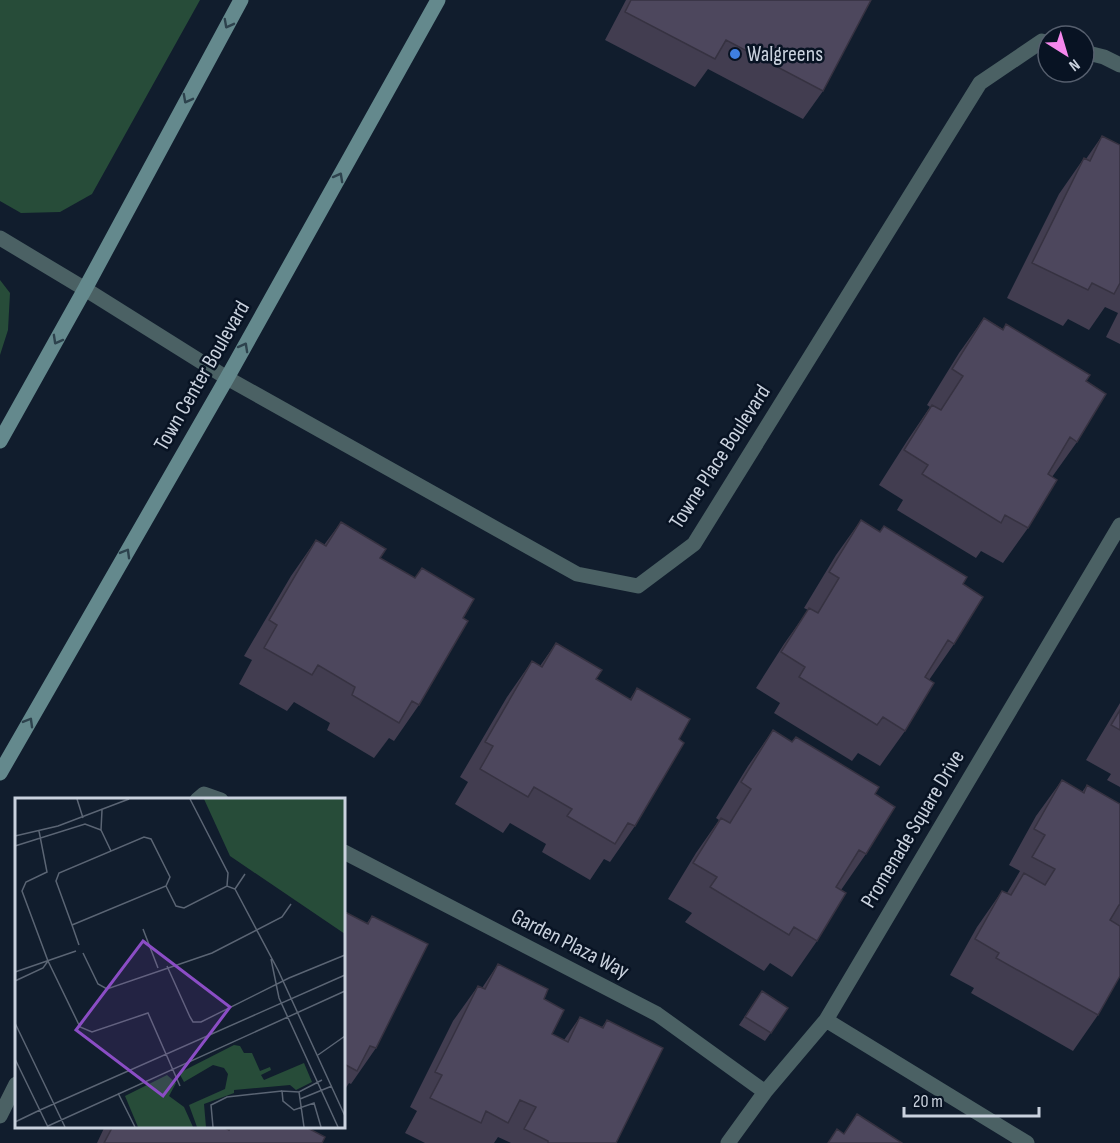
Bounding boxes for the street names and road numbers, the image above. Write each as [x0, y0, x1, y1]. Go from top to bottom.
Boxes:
street label: Town Center Boulevard [148, 296, 256, 456]
street label: Towne Place Boulevard [663, 380, 777, 534]
street label: Promenade Square Drive [855, 745, 971, 913]
street label: Garden Plaza Way [507, 903, 634, 985]

